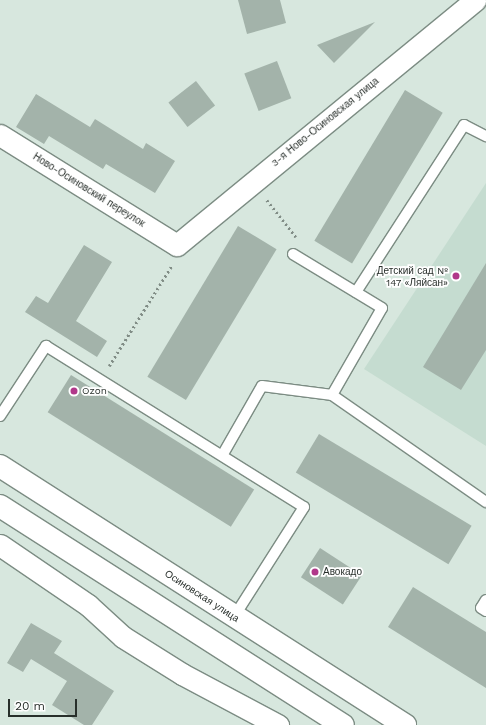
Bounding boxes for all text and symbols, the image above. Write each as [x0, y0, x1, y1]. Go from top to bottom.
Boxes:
street label: 3-я Ново-Осиновская улица [269, 75, 381, 169]
street label: Ново-Осиновский переулок [31, 150, 147, 230]
place label: Детский сад № 147 «Ляйсан» [377, 264, 448, 288]
marker: Детский сад № 147 «Ляйсан» [451, 271, 461, 281]
place label: Ozon [82, 385, 107, 397]
marker: Ozon [69, 386, 79, 396]
place label: Авокадо [323, 566, 362, 578]
marker: Авокадо [310, 567, 320, 577]
street label: Осиновская улица [163, 568, 241, 624]
scale bar [10, 691, 79, 717]
text: 20 m [15, 699, 45, 713]

